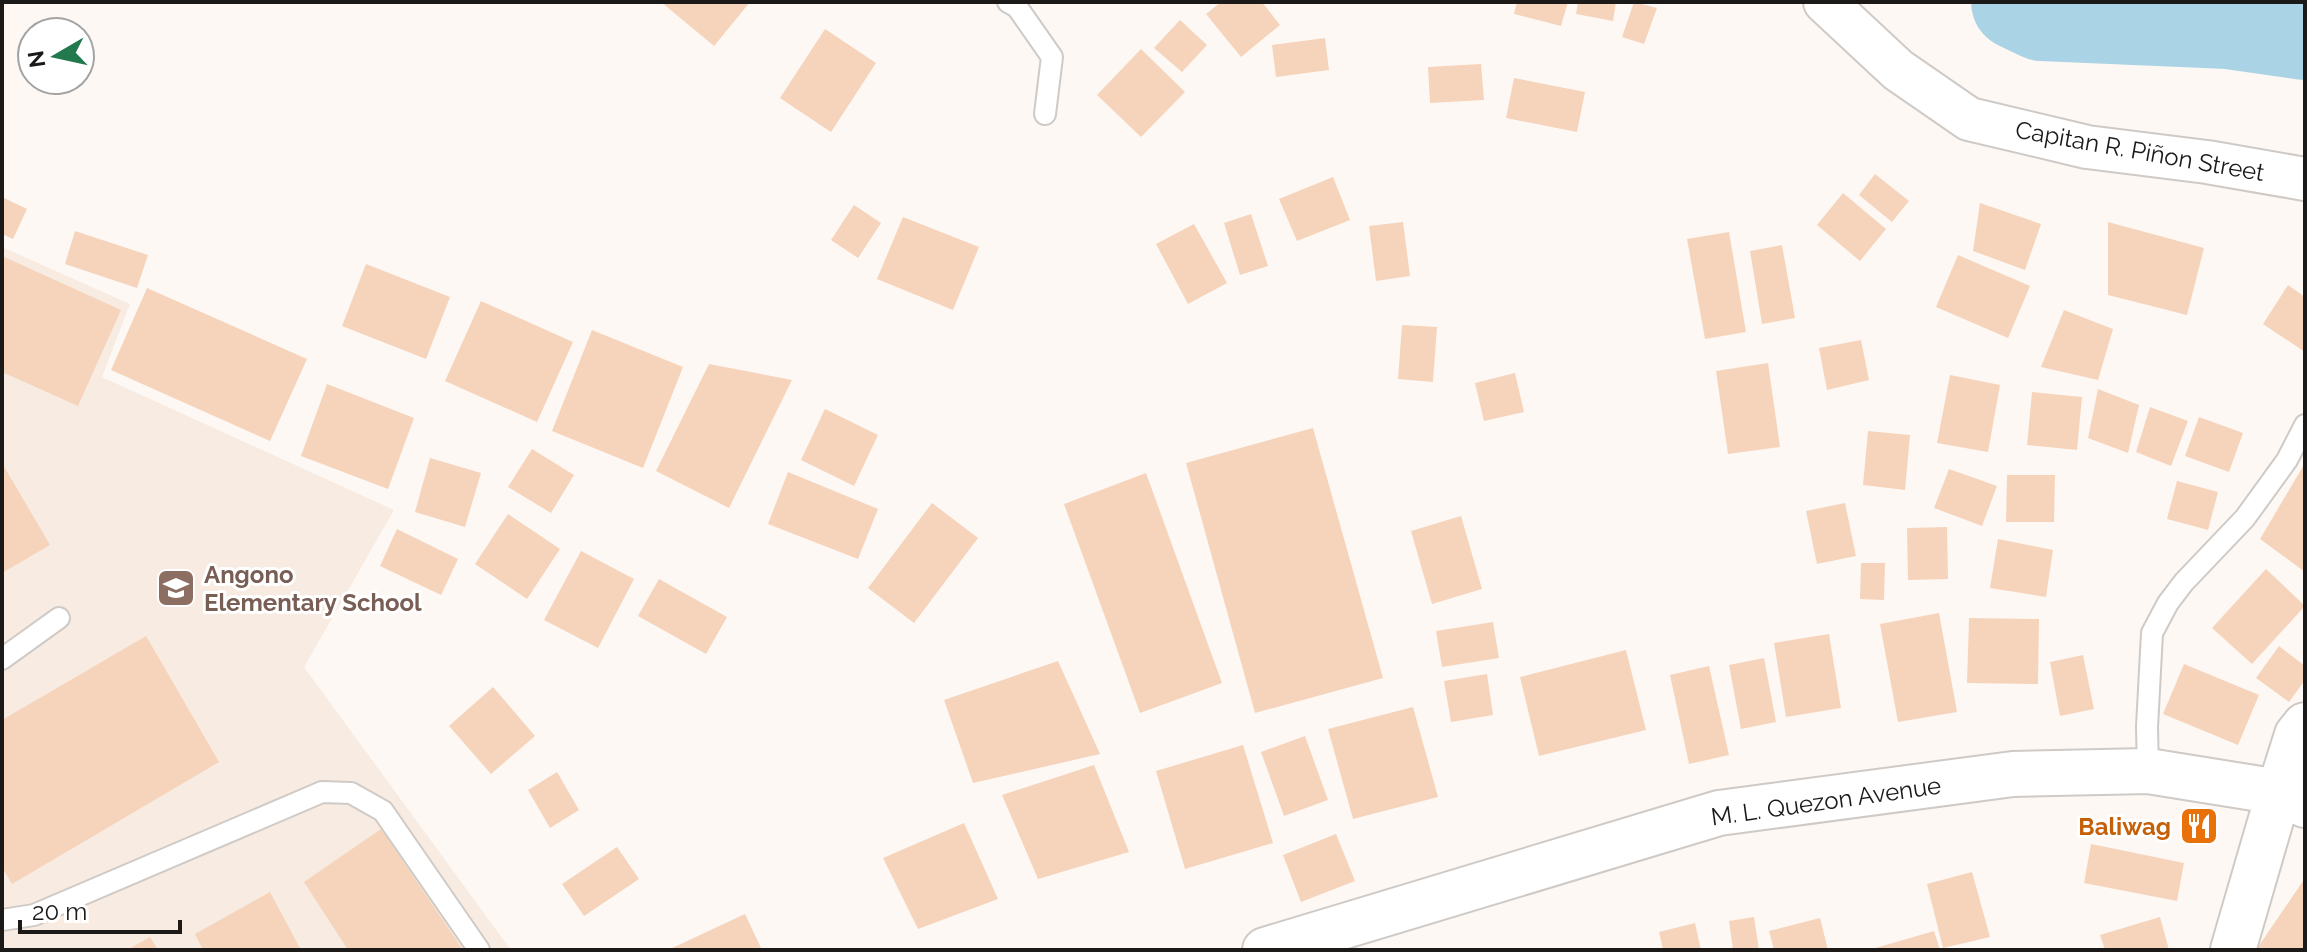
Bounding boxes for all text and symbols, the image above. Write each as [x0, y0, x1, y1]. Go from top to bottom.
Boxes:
north arrow [16, 16, 96, 96]
text: N [22, 49, 50, 69]
street label: Capitan R. Piñon Street [2013, 115, 2267, 187]
place label: Angono Elementary School [204, 560, 422, 617]
school or university icon: Angono Elementary School [155, 567, 197, 609]
street label: M. L. Quezon Avenue [1709, 771, 1943, 831]
restaurant icon: Baliwag [2178, 805, 2220, 847]
place label: Baliwag [2078, 812, 2171, 841]
scale bar [20, 884, 180, 934]
text: 20 m [32, 897, 87, 926]

